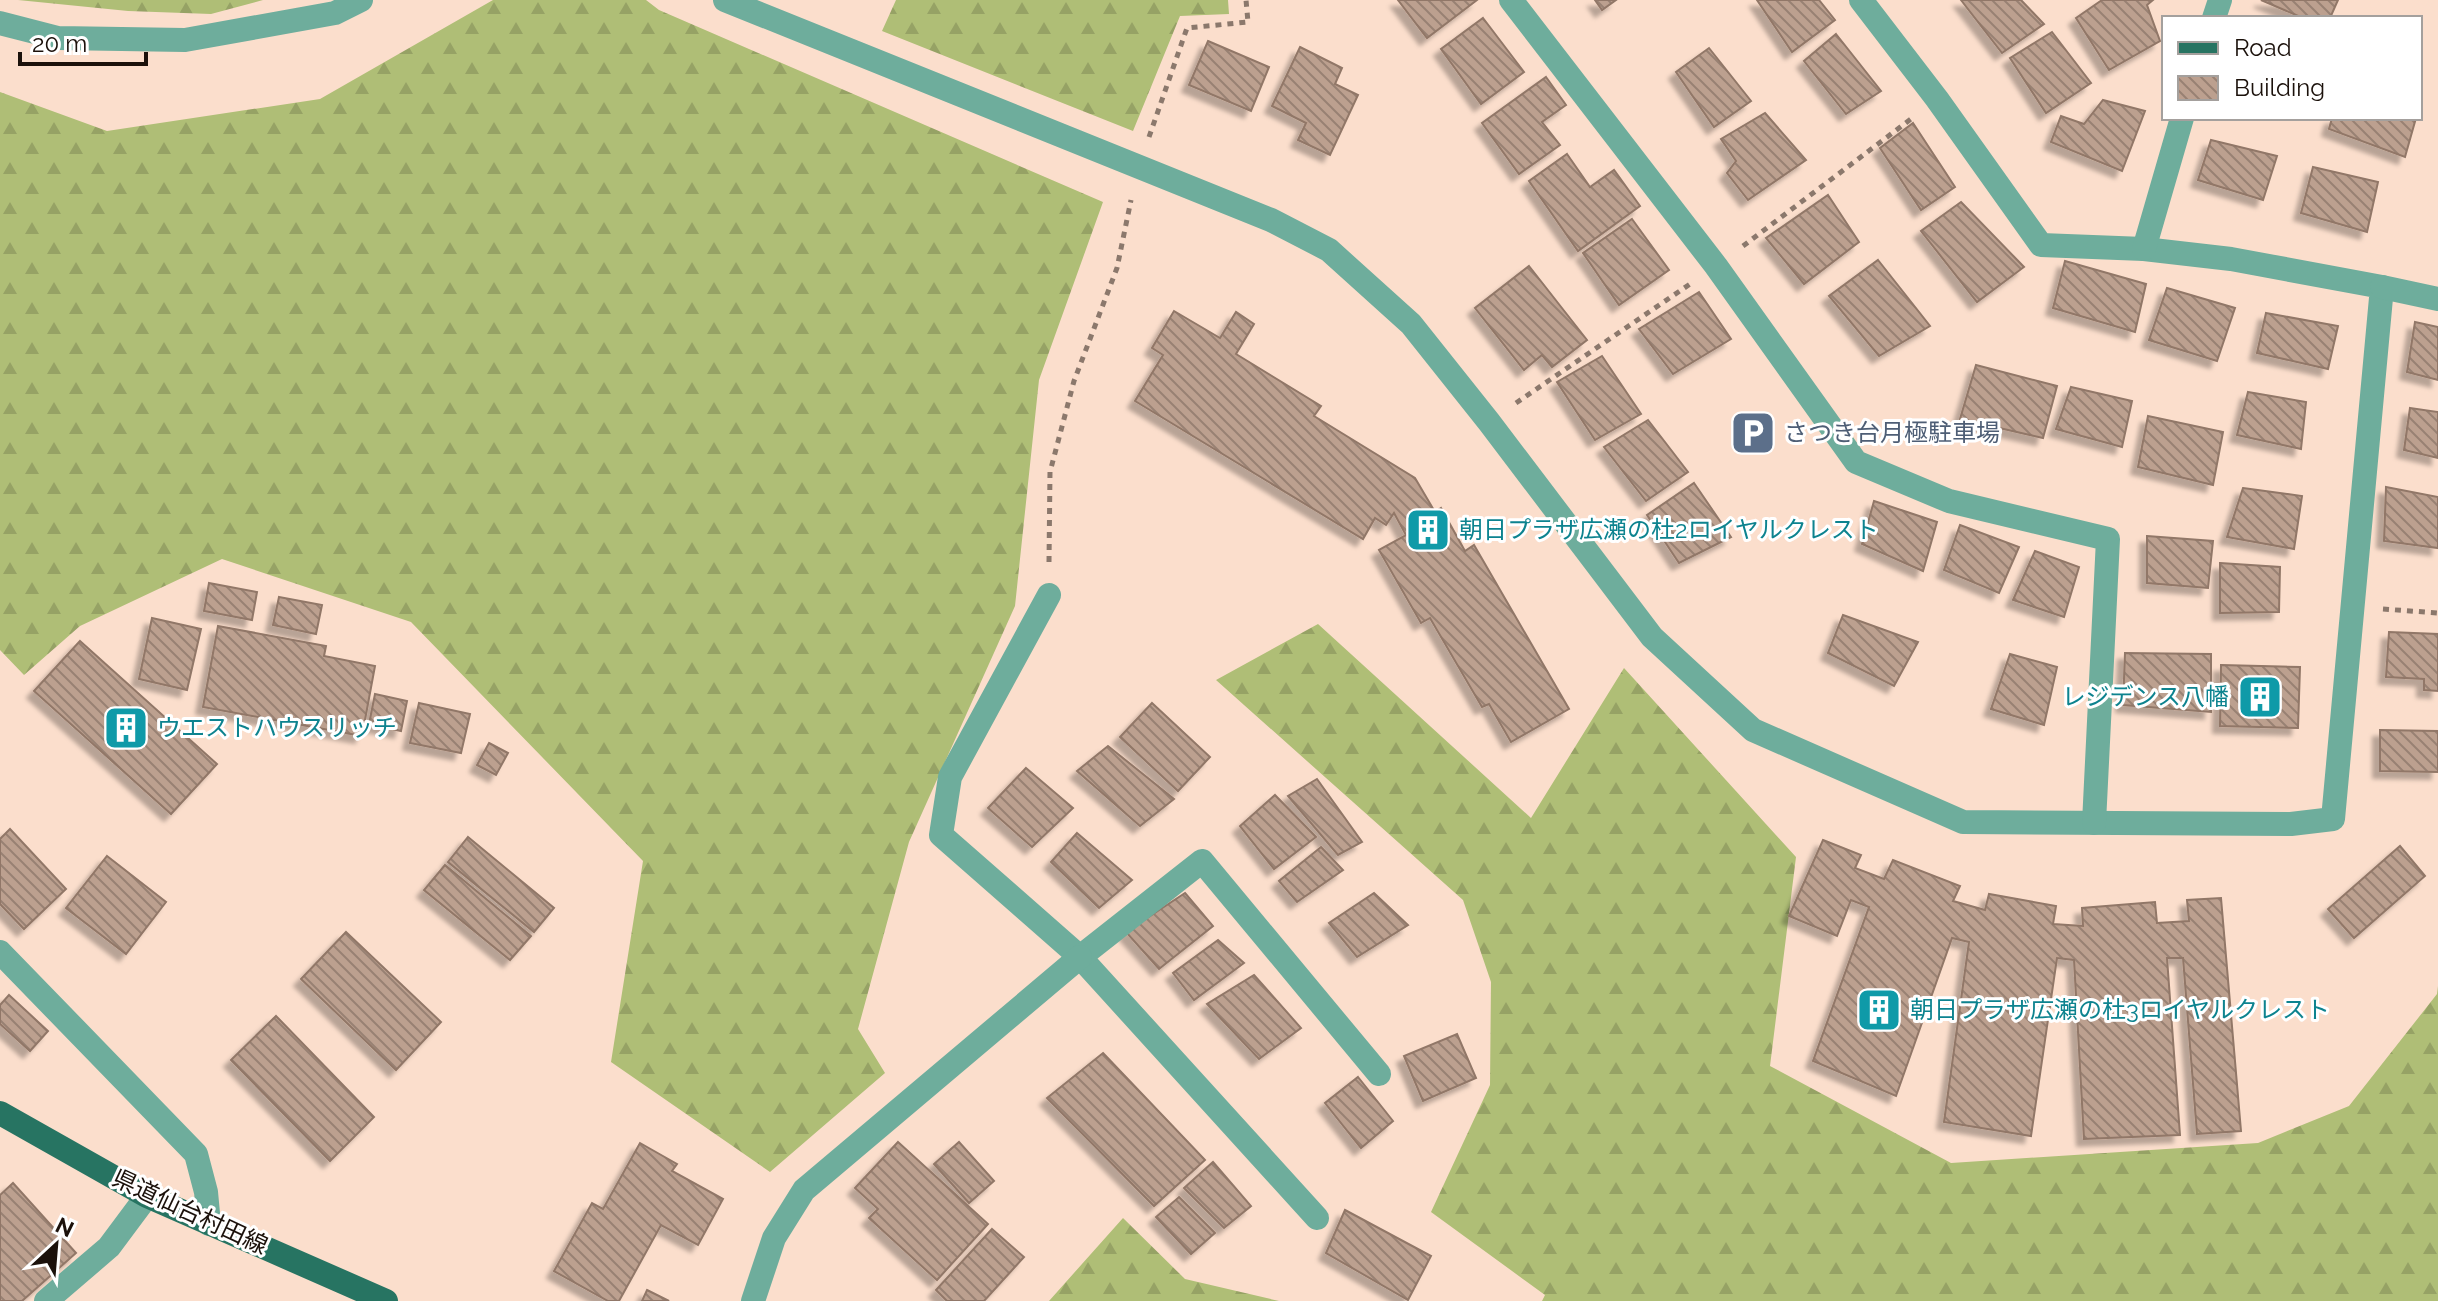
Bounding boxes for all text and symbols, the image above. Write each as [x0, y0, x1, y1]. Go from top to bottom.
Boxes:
scale bar [20, 16, 146, 66]
legend [2162, 16, 2422, 120]
text: 20 m [32, 29, 87, 58]
text: Road [2234, 33, 2292, 62]
text: Building [2234, 73, 2325, 102]
parking icon: さつき台月極駐車場 [1729, 409, 1777, 457]
place label: さつき台月極駐車場 [1784, 418, 2000, 447]
building icon: 朝日プラザ広瀬の杜2ロイヤルクレスト [1404, 506, 1452, 554]
place label: 朝日プラザ広瀬の杜2ロイヤルクレスト [1459, 515, 1879, 544]
building icon: レジデンス八幡 [2236, 673, 2284, 721]
place label: レジデンス八幡 [2061, 682, 2229, 711]
building icon: ウエストハウスリッチ [102, 704, 150, 752]
place label: ウエストハウスリッチ [157, 713, 397, 742]
building icon: 朝日プラザ広瀬の杜3ロイヤルクレスト [1855, 986, 1903, 1034]
place label: 朝日プラザ広瀬の杜3ロイヤルクレスト [1910, 995, 2330, 1024]
street label: 県道仙台村田線 [108, 1163, 272, 1260]
north arrow [16, 1205, 96, 1285]
text: N [52, 1212, 78, 1242]

